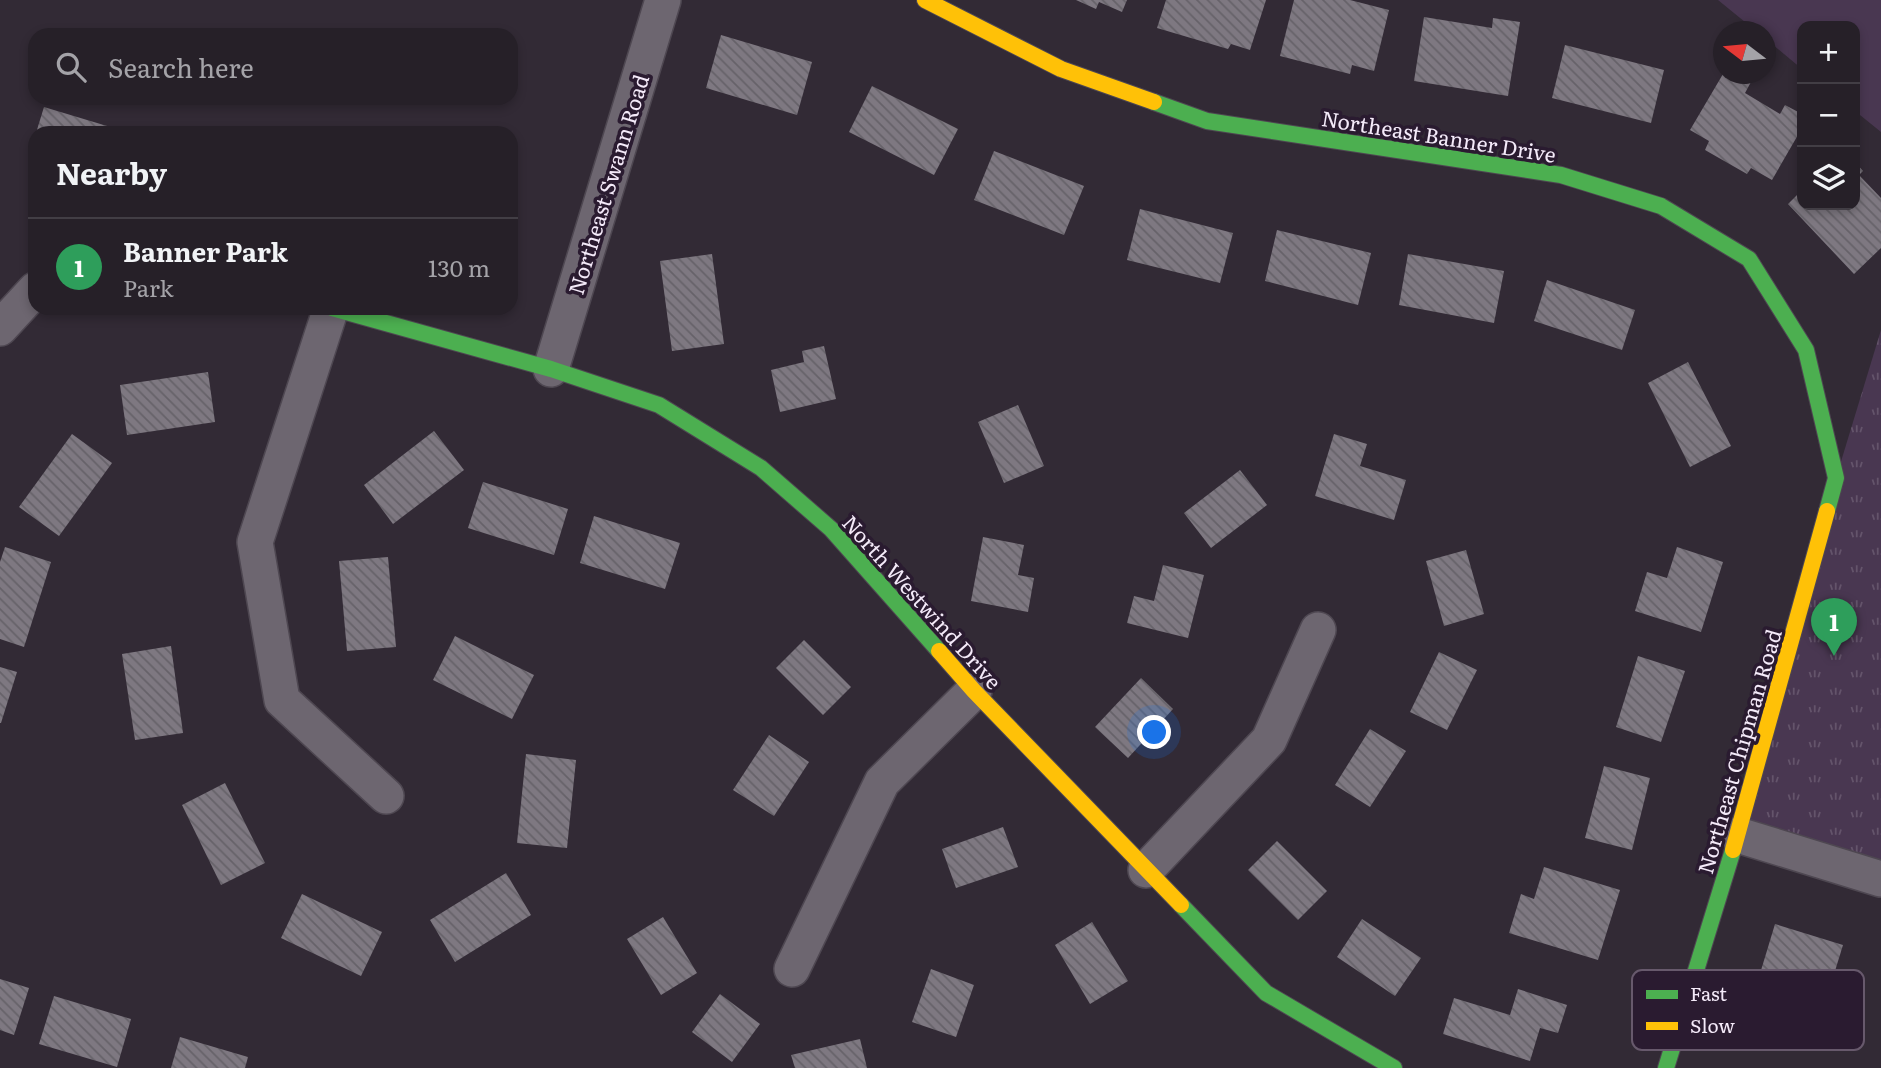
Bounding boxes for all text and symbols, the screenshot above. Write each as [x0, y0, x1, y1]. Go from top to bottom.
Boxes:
north arrow [1713, 21, 1776, 84]
map controls [1797, 21, 1860, 210]
button: + [1797, 21, 1860, 84]
search box [28, 28, 518, 105]
text: Search here [108, 47, 254, 86]
icon: search [52, 48, 90, 86]
street label: Northeast Swann Road [559, 70, 655, 298]
button: − [1797, 84, 1860, 147]
street label: Northeast Banner Drive [1319, 101, 1559, 169]
button: layers [1797, 147, 1860, 210]
text: Nearby [56, 150, 167, 194]
text: Banner Park [123, 231, 288, 270]
text: 1 [74, 250, 84, 284]
text: 130 m [428, 250, 490, 284]
text: Park [123, 270, 173, 304]
street label: North Westwind Drive [836, 507, 1010, 695]
pin: 1 [1811, 598, 1857, 656]
street label: Northeast Chipman Road [1688, 625, 1788, 877]
your location [1137, 715, 1171, 749]
legend [1632, 970, 1864, 1050]
text: Fast [1690, 979, 1727, 1007]
text: Slow [1690, 1011, 1735, 1039]

